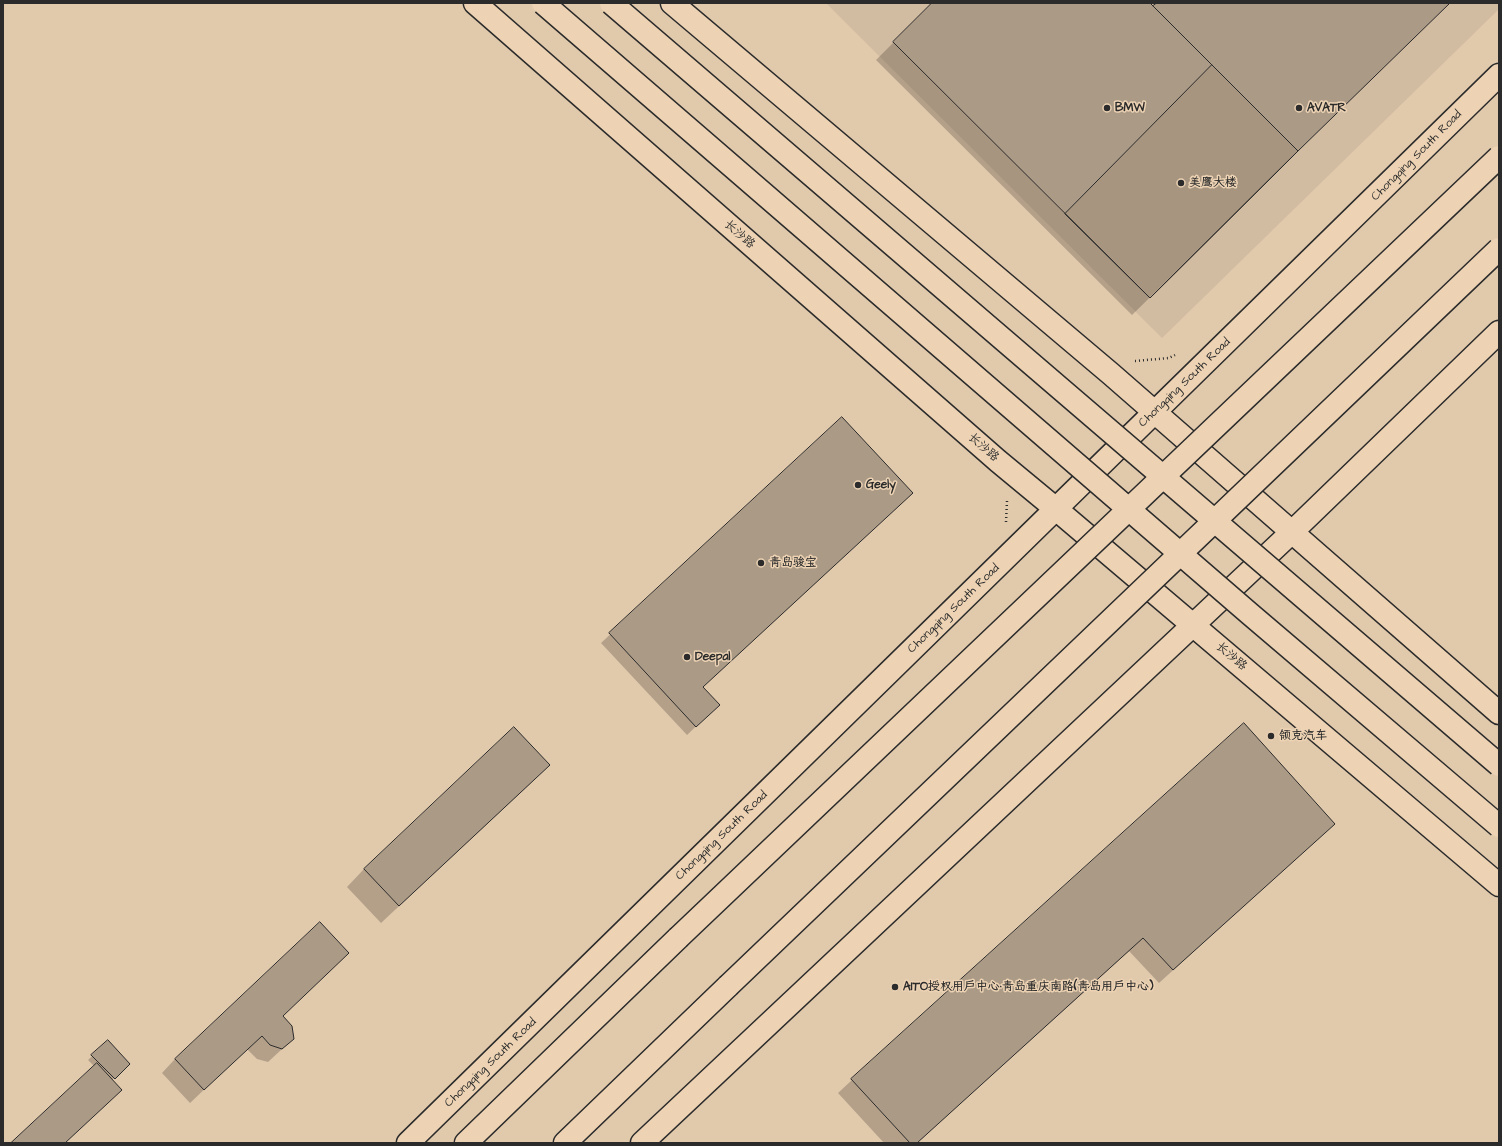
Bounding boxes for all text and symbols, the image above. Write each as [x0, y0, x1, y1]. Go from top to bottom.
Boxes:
place label: BMW [1115, 101, 1145, 115]
place label: AVATR [1307, 101, 1346, 115]
marker: BMW [1102, 103, 1112, 113]
marker: AVATR [1294, 103, 1304, 113]
street label: Chongqing South Road [1369, 108, 1465, 204]
place label: 美鹰大楼 [1189, 176, 1237, 190]
marker: 美鹰大楼 [1176, 178, 1186, 188]
street label: 长沙路 [721, 218, 757, 252]
street label: Chongqing South Road [1136, 335, 1234, 431]
street label: 长沙路 [965, 431, 1001, 465]
place label: Geely [866, 478, 896, 492]
marker: Geely [853, 480, 863, 490]
place label: 青岛骏宝 [769, 556, 817, 570]
marker: 青岛骏宝 [756, 558, 766, 568]
street label: Chongqing South Road [905, 561, 1003, 657]
street label: 长沙路 [1213, 640, 1249, 674]
place label: Deepal [695, 650, 730, 664]
marker: Deepal [682, 652, 692, 662]
place label: 领克汽车 [1279, 729, 1327, 743]
marker: 领克汽车 [1266, 731, 1276, 741]
street label: Chongqing South Road [673, 788, 771, 884]
place label: AITO授权用户中心·青岛重庆南路(青岛用户中心) [903, 980, 1153, 994]
marker: AITO授权用户中心·青岛重庆南路(青岛用户中心) [890, 982, 900, 992]
street label: Chongqing South Road [442, 1015, 540, 1111]

